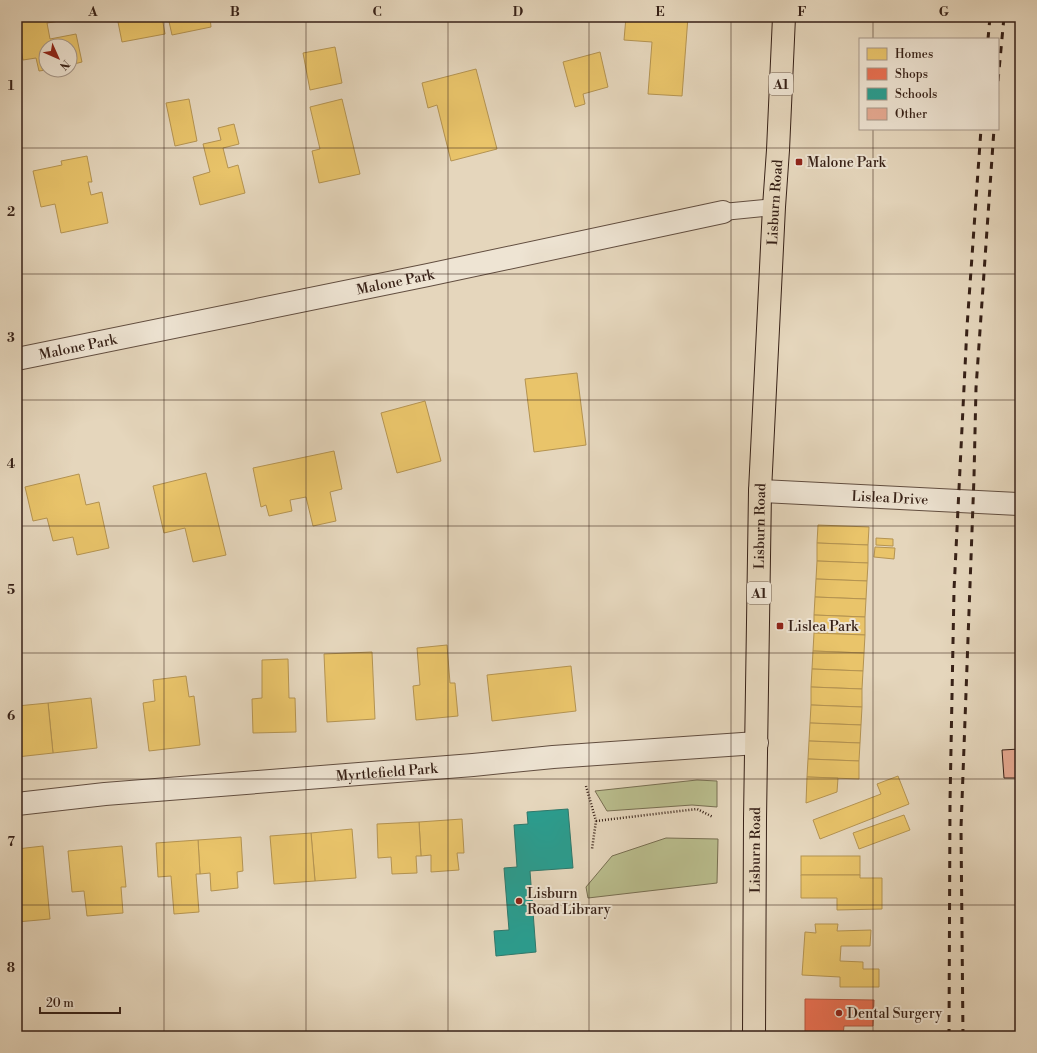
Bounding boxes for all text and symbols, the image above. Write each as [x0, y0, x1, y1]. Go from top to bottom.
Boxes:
text: A [87, 4, 98, 20]
text: B [230, 4, 240, 20]
text: C [372, 4, 382, 20]
text: D [513, 4, 523, 20]
text: E [655, 4, 665, 20]
text: F [797, 4, 807, 20]
text: G [939, 4, 950, 20]
north arrow [38, 38, 78, 78]
legend [859, 38, 999, 130]
text: Homes [895, 47, 933, 62]
text: N [56, 56, 72, 73]
text: Shops [895, 67, 928, 82]
road number: A1 [769, 73, 793, 95]
text: 1 [8, 78, 15, 94]
text: Schools [895, 87, 937, 102]
text: Other [895, 107, 927, 122]
place label: Malone Park [807, 154, 887, 172]
marker: Malone Park [794, 157, 804, 167]
street label: Lisburn Road [764, 159, 787, 246]
text: 2 [7, 204, 15, 220]
street label: Malone Park [355, 266, 437, 299]
text: 3 [7, 330, 15, 346]
street label: Malone Park [37, 331, 119, 364]
text: 4 [7, 456, 16, 472]
street label: Lisburn Road [751, 483, 770, 569]
street label: Lislea Drive [851, 488, 929, 509]
text: 5 [7, 582, 15, 598]
road number: A1 [747, 582, 771, 604]
place label: Lislea Park [788, 618, 859, 636]
marker: Lislea Park [775, 621, 785, 631]
text: 6 [7, 708, 15, 724]
street label: Myrtlefield Park [335, 760, 439, 786]
street label: Lisburn Road [747, 807, 765, 893]
text: 7 [7, 834, 15, 850]
place label: Lisburn Road Library [527, 885, 611, 919]
marker: Lisburn Road Library [514, 896, 524, 906]
text: 8 [7, 960, 15, 976]
scale bar [40, 989, 120, 1015]
text: 20 m [46, 996, 74, 1011]
place label: Dental Surgery [847, 1005, 942, 1023]
marker: Dental Surgery [834, 1008, 844, 1018]

